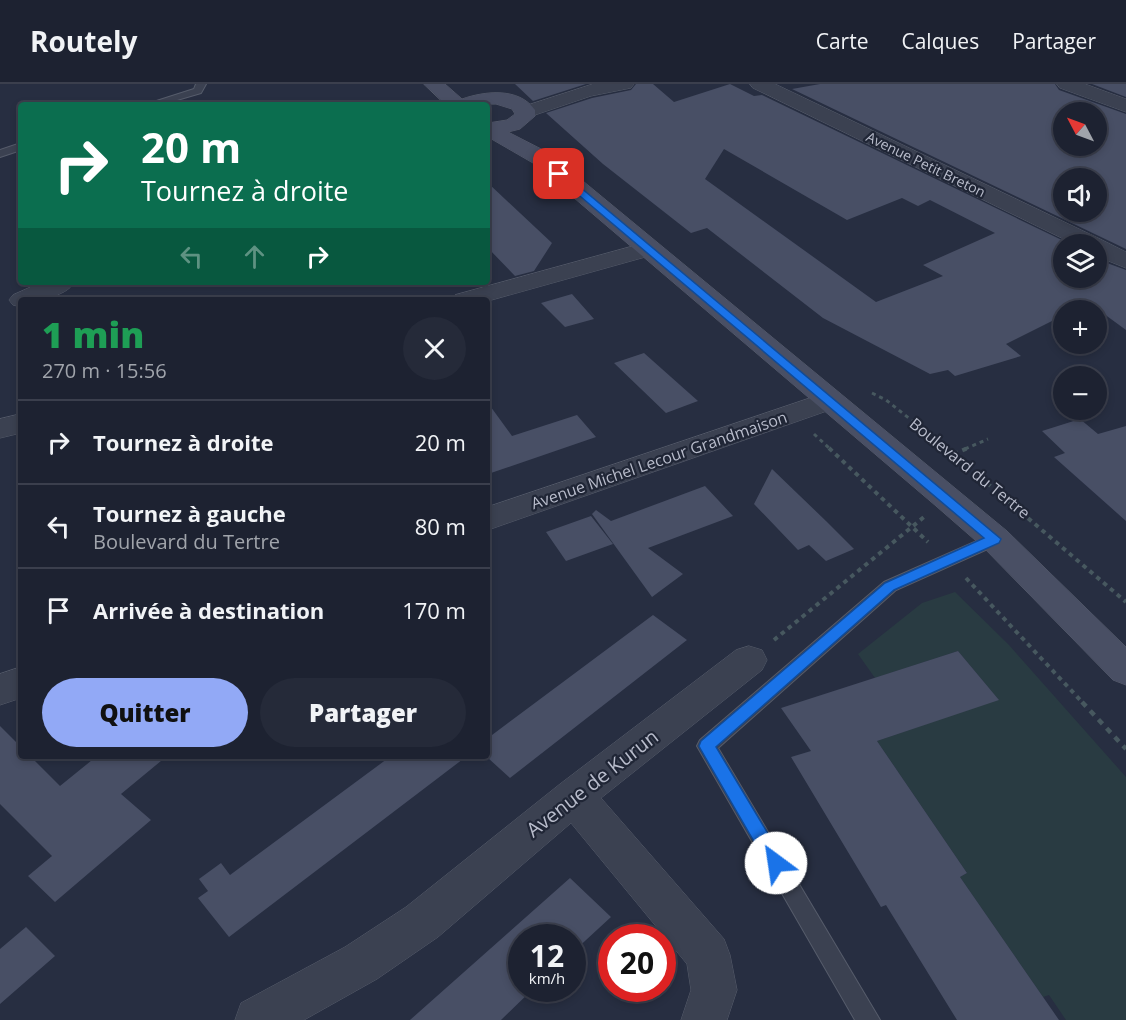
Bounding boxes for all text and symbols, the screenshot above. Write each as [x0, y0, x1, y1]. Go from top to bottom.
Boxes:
text: Routely [30, 22, 137, 60]
text: Carte [816, 27, 868, 55]
text: Calques [901, 27, 979, 55]
text: Partager [1012, 27, 1096, 55]
north arrow [1053, 102, 1107, 156]
map controls [1053, 102, 1107, 420]
text: 20 m [141, 118, 241, 175]
icon: right [42, 126, 120, 204]
street label: Avenue Petit Breton [863, 127, 989, 201]
pin [533, 148, 584, 199]
icon: arrive [542, 157, 575, 190]
button: sound [1053, 168, 1107, 222]
text: Tournez à droite [141, 172, 349, 209]
button: layers [1053, 234, 1107, 288]
icon: left [175, 240, 208, 273]
icon: ahead [238, 240, 271, 273]
icon: right [301, 240, 334, 273]
button: + [1053, 300, 1107, 354]
text: 1 min [42, 310, 144, 359]
button: close [403, 317, 466, 380]
text: 270 m · 15:56 [42, 357, 167, 384]
button: − [1053, 366, 1107, 420]
street label: Avenue Michel Lecour Grandmaison [528, 406, 790, 514]
street label: Boulevard du Tertre [905, 412, 1035, 524]
icon: right [42, 426, 75, 459]
text: Tournez à droite [93, 427, 274, 457]
text: 20 m [415, 427, 466, 457]
text: Tournez à gauche [93, 498, 286, 528]
icon: left [42, 510, 75, 543]
text: 80 m [415, 511, 466, 541]
text: Boulevard du Tertre [93, 528, 280, 555]
icon: arrive [42, 594, 75, 627]
text: Arrivée à destination [93, 595, 324, 625]
text: 170 m [402, 595, 466, 625]
button: Quitter [42, 678, 248, 747]
button: Partager [260, 678, 466, 747]
street label: Avenue de Kurun [520, 723, 664, 843]
position arrow [744, 831, 808, 895]
speed limit sign: 20 [598, 924, 676, 1002]
text: 12 [530, 935, 564, 976]
text: km/h [529, 968, 565, 988]

